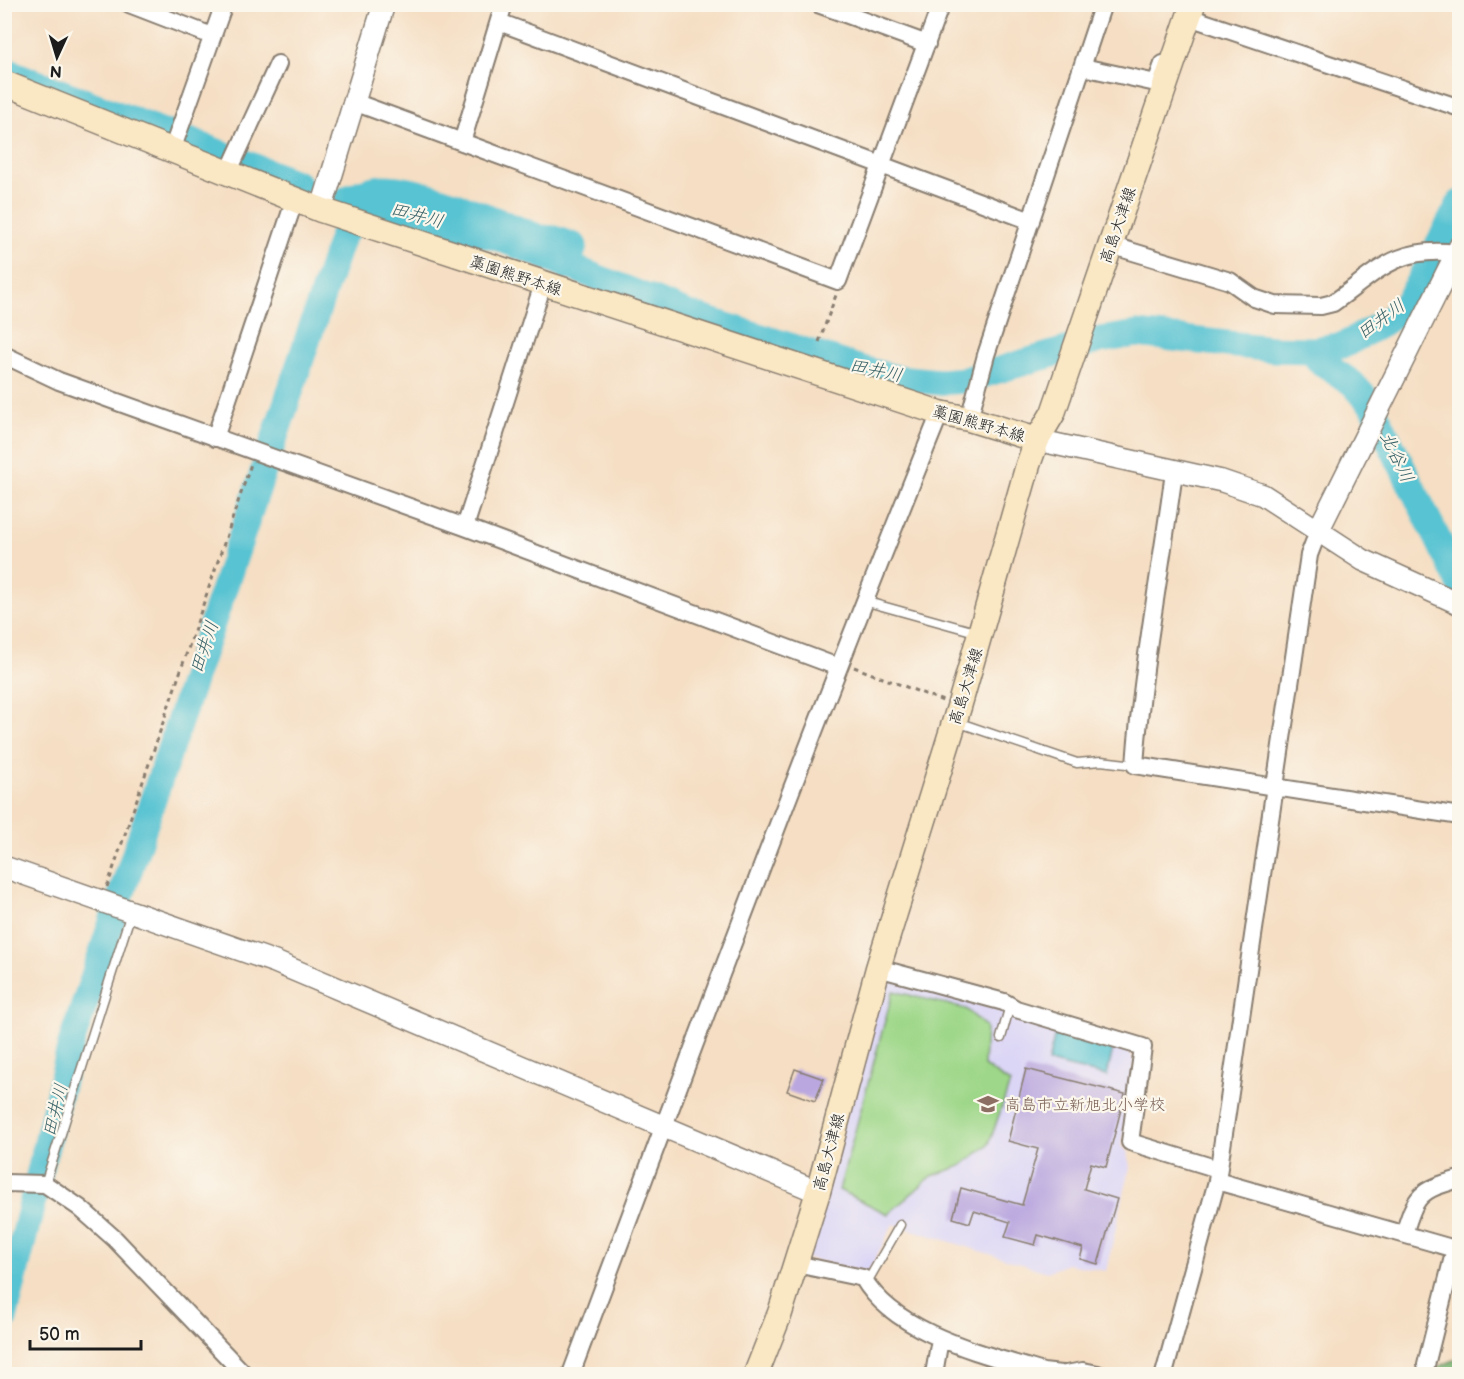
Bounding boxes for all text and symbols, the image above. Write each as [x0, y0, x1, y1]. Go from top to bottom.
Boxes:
north arrow [27, 27, 87, 87]
text: N [49, 61, 63, 80]
street label: 高島大津線 [1096, 185, 1140, 266]
water label: 田井川 [388, 198, 446, 233]
street label: 藁園熊野本線 [467, 253, 564, 300]
water label: 田井川 [1353, 295, 1409, 344]
water label: 田井川 [847, 355, 904, 386]
street label: 藁園熊野本線 [930, 402, 1027, 447]
water label: 北谷川 [1375, 428, 1418, 486]
water label: 田井川 [186, 618, 223, 676]
street label: 高島大津線 [946, 645, 987, 727]
water label: 田井川 [39, 1081, 72, 1139]
school or university icon: 高島市立新旭北小学校 [976, 1092, 1000, 1116]
place label: 高島市立新旭北小学校 [1005, 1096, 1165, 1115]
street label: 高島大津線 [810, 1111, 849, 1193]
scale bar [30, 1313, 141, 1351]
text: 50 m [39, 1324, 80, 1345]

